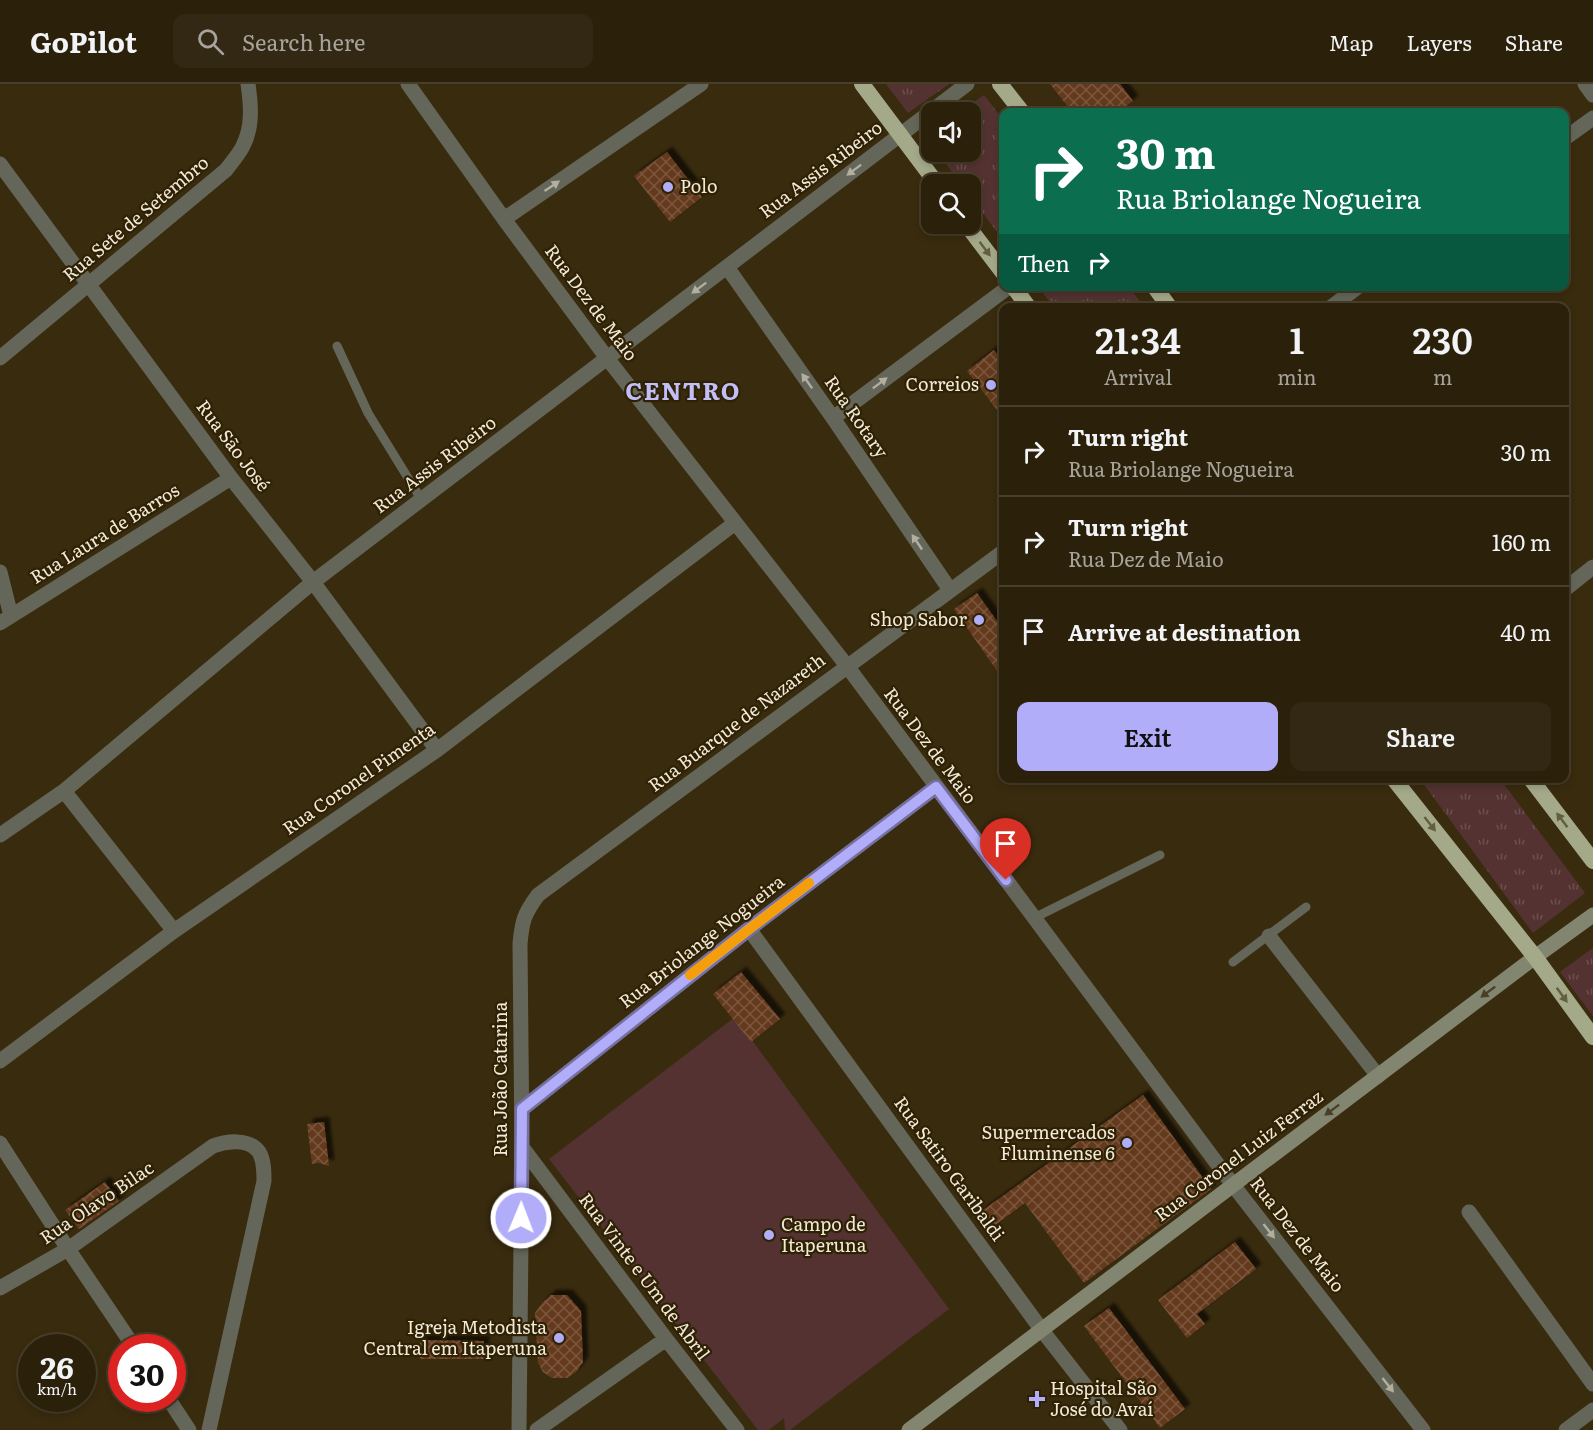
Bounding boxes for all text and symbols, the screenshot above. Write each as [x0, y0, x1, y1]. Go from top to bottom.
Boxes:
search box [173, 14, 593, 68]
text: GoPilot [30, 20, 137, 62]
icon: search [194, 25, 227, 58]
text: Search here [242, 25, 365, 58]
text: Map [1329, 26, 1374, 57]
text: Layers [1407, 26, 1472, 57]
text: Share [1505, 26, 1563, 57]
map controls [921, 102, 981, 234]
button: sound [921, 102, 981, 162]
street label: Rua Assis Ribeiro [753, 113, 887, 224]
text: 30 m [1116, 120, 1216, 182]
icon: right [1017, 132, 1095, 210]
street label: Rua Sete de Setembro [56, 149, 214, 287]
one-way arrow [846, 164, 862, 176]
place label: Polo [680, 172, 718, 199]
button: search [921, 174, 981, 234]
text: Rua Briolange Nogueira [1116, 177, 1421, 217]
one-way arrow [544, 180, 560, 192]
marker: Polo [661, 180, 675, 194]
street label: Rua Dez de Maio [539, 238, 645, 366]
one-way arrow [979, 240, 991, 256]
text: Then [1017, 246, 1070, 279]
icon: right [1082, 246, 1115, 279]
one-way arrow [691, 282, 706, 294]
text: 21:34 [1095, 312, 1181, 365]
text: 1 [1289, 312, 1304, 365]
text: 230 [1413, 312, 1473, 365]
text: Arrival [1104, 361, 1172, 391]
text: min [1277, 361, 1316, 391]
text: m [1433, 361, 1452, 391]
street label: Rua Rotary [819, 369, 896, 463]
place label: Correios [905, 370, 979, 397]
district label: CENTRO [625, 372, 741, 407]
one-way arrow [802, 373, 813, 389]
one-way arrow [873, 377, 888, 389]
marker: Correios [984, 378, 998, 392]
street label: Rua São José [191, 394, 278, 496]
street label: Rua Assis Ribeiro [367, 408, 501, 519]
text: Turn right [1068, 420, 1188, 453]
icon: right [1017, 435, 1050, 468]
text: 30 m [1501, 435, 1551, 468]
text: Rua Briolange Nogueira [1068, 453, 1294, 483]
street label: Rua Laura de Barros [24, 476, 184, 590]
text: Turn right [1068, 510, 1188, 543]
icon: right [1017, 525, 1050, 558]
text: 160 m [1492, 525, 1551, 558]
one-way arrow [912, 534, 923, 550]
text: Rua Dez de Maio [1068, 543, 1224, 573]
place label: Shop Sabor [870, 605, 967, 632]
marker: Shop Sabor [972, 613, 986, 627]
icon: arrive [1017, 615, 1050, 648]
text: Arrive at destination [1068, 615, 1301, 648]
text: 40 m [1500, 615, 1551, 648]
street label: Rua Buarque de Nazareth [642, 646, 830, 797]
street label: Rua Dez de Maio [878, 681, 984, 809]
button: Exit [1017, 702, 1278, 771]
button: Share [1290, 702, 1551, 771]
street label: Rua Coronel Pimenta [276, 715, 440, 841]
one-way arrow [1556, 812, 1568, 827]
one-way arrow [1423, 817, 1435, 832]
pin [980, 818, 1031, 880]
icon: arrive [989, 827, 1022, 860]
street label: Rua Briolange Nogueira [613, 867, 790, 1014]
one-way arrow [1480, 986, 1496, 999]
one-way arrow [1556, 986, 1568, 1002]
street label: Rua João Catarina [486, 1001, 513, 1156]
street label: Rua Coronel Luiz Ferraz [1148, 1082, 1328, 1227]
street label: Rua Satiro Garibaldi [888, 1090, 1012, 1246]
one-way arrow [1325, 1104, 1341, 1116]
place label: Supermercados Fluminense 6 [982, 1118, 1115, 1166]
marker: Supermercados Fluminense 6 [1120, 1136, 1134, 1150]
street label: Rua Olavo Bilac [34, 1154, 159, 1250]
street label: Rua Dez de Maio [1244, 1171, 1352, 1298]
position arrow [489, 1186, 553, 1250]
street label: Rua Vinte e Um de Abril [573, 1187, 717, 1366]
place label: Campo de Itaperuna [781, 1210, 867, 1258]
one-way arrow [1262, 1223, 1275, 1239]
marker: Campo de Itaperuna [762, 1228, 776, 1242]
place label: Igreja Metodista Central em Itaperuna [363, 1313, 547, 1361]
marker: Igreja Metodista Central em Itaperuna [552, 1331, 566, 1345]
speed limit sign: 30 [108, 1334, 186, 1412]
text: 26 [40, 1344, 74, 1388]
place label: Hospital São José do Avaí [1050, 1374, 1157, 1422]
text: km/h [37, 1377, 77, 1400]
one-way arrow [1382, 1377, 1394, 1393]
marker: Hospital São José do Avaí [1028, 1390, 1046, 1408]

